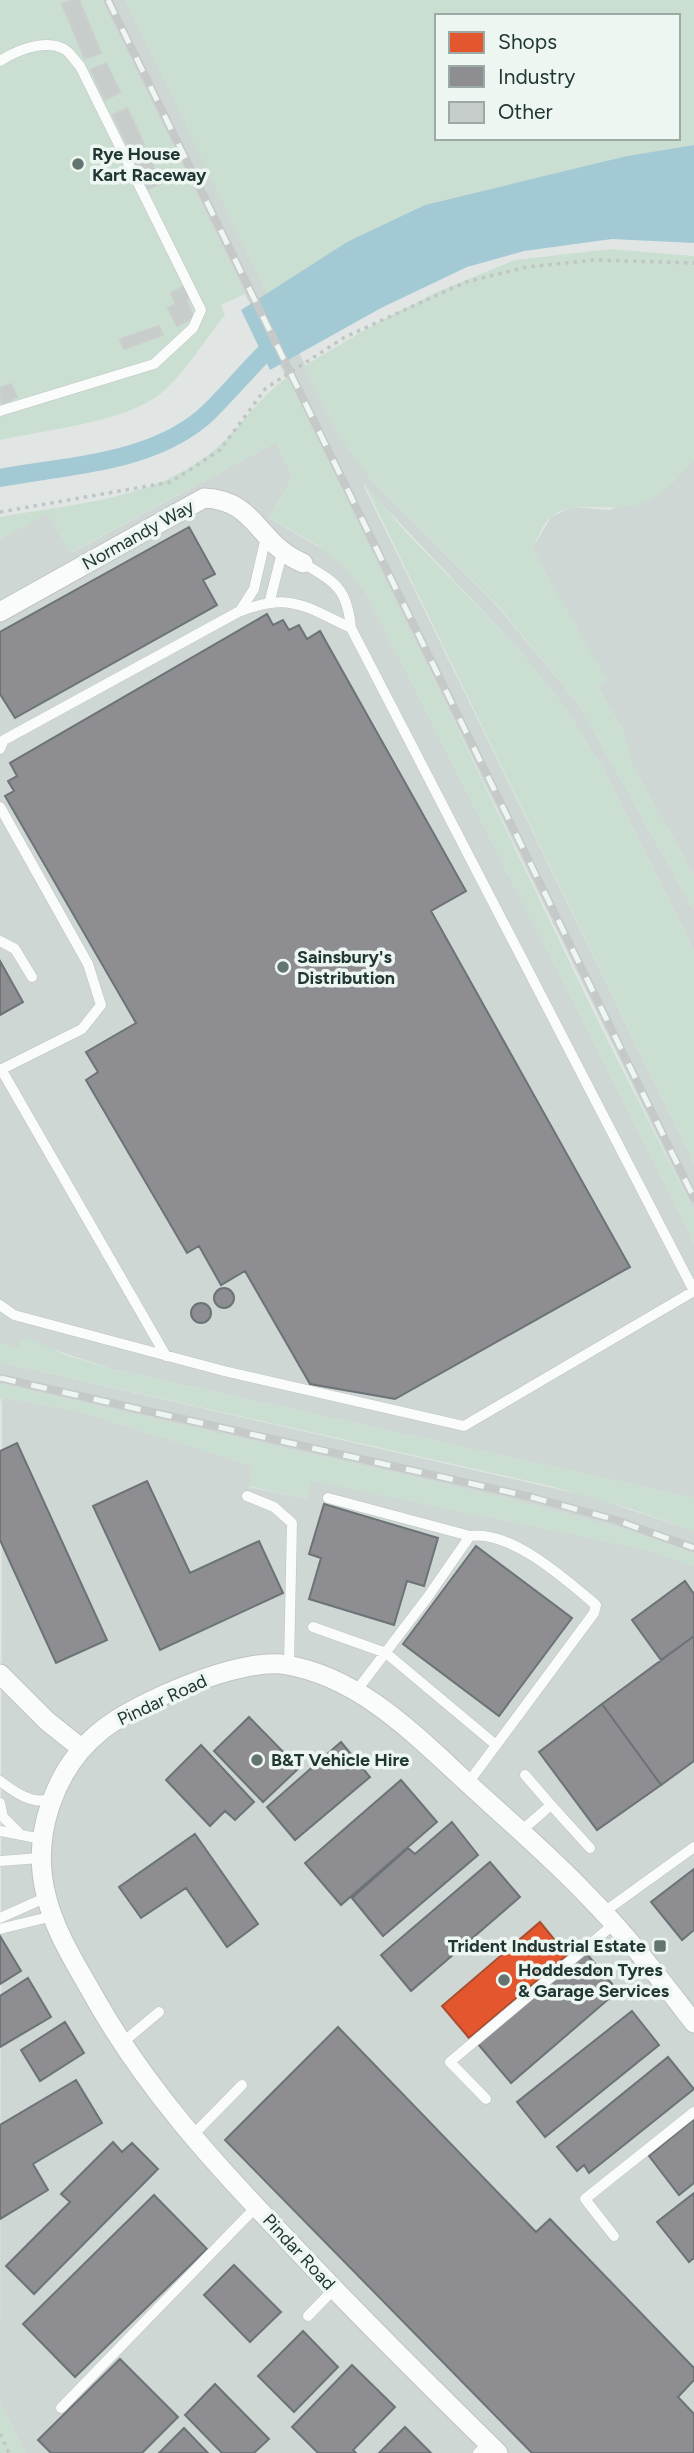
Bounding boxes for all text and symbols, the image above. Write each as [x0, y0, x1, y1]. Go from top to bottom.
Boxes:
legend [435, 14, 680, 140]
text: Shops [498, 29, 557, 54]
text: Industry [498, 64, 575, 89]
text: Other [498, 99, 553, 124]
place label: Rye House Kart Raceway [92, 143, 207, 186]
marker: Rye House Kart Raceway [70, 156, 86, 172]
street label: Normandy Way [78, 495, 198, 575]
place label: Sainsbury's Distribution [297, 946, 395, 989]
marker: Sainsbury's Distribution [275, 959, 291, 975]
street label: Pindar Road [114, 1670, 210, 1730]
place label: B&T Vehicle Hire [271, 1749, 409, 1771]
marker: B&T Vehicle Hire [249, 1752, 265, 1768]
place label: Trident Industrial Estate [448, 1935, 646, 1957]
marker: Trident Industrial Estate [652, 1938, 668, 1954]
place label: Hoddesdon Tyres & Garage Services [518, 1959, 670, 2002]
marker: Hoddesdon Tyres & Garage Services [496, 1972, 512, 1988]
street label: Pindar Road [258, 2209, 340, 2295]

